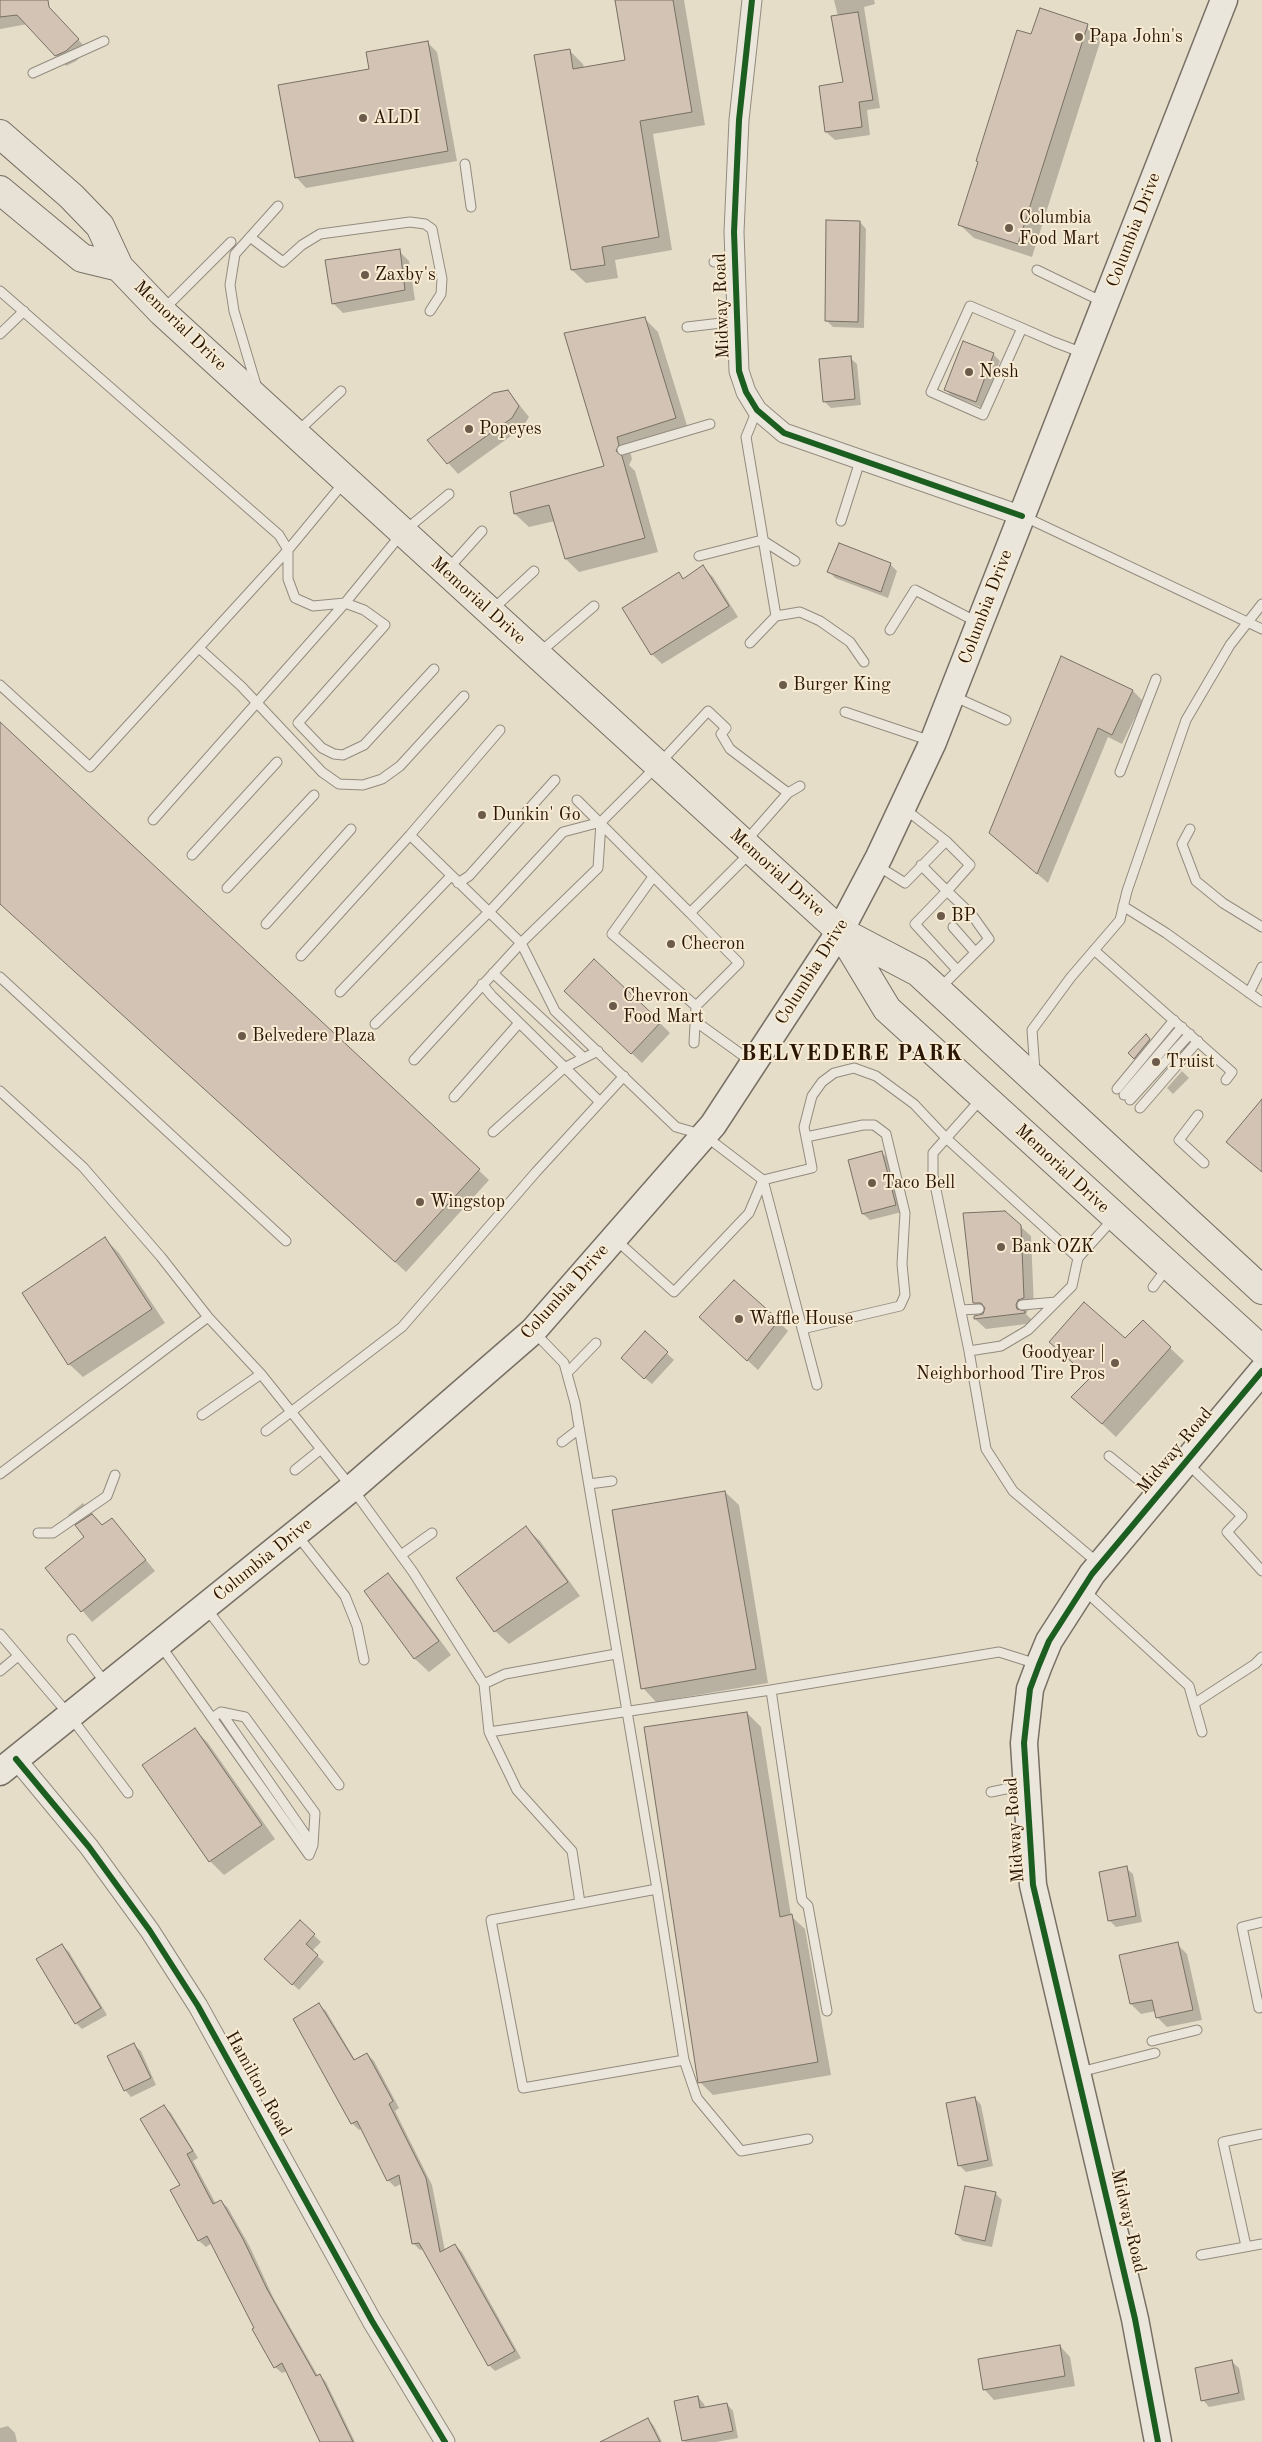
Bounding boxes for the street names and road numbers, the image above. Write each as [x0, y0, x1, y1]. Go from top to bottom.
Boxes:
street label: Columbia Drive [1102, 170, 1166, 290]
street label: Midway Road [709, 253, 735, 359]
street label: Memorial Drive [129, 276, 231, 376]
street label: Columbia Drive [954, 547, 1018, 667]
street label: Memorial Drive [426, 553, 530, 649]
street label: Memorial Drive [725, 825, 829, 921]
street label: Columbia Drive [771, 915, 853, 1029]
street label: Memorial Drive [1010, 1120, 1114, 1218]
street label: Columbia Drive [516, 1240, 614, 1344]
street label: Midway Road [1133, 1403, 1217, 1499]
street label: Columbia Drive [209, 1514, 317, 1606]
street label: Midway Road [1001, 1776, 1029, 1884]
street label: Hamilton Road [220, 2028, 296, 2140]
street label: Midway Road [1106, 2167, 1150, 2275]

